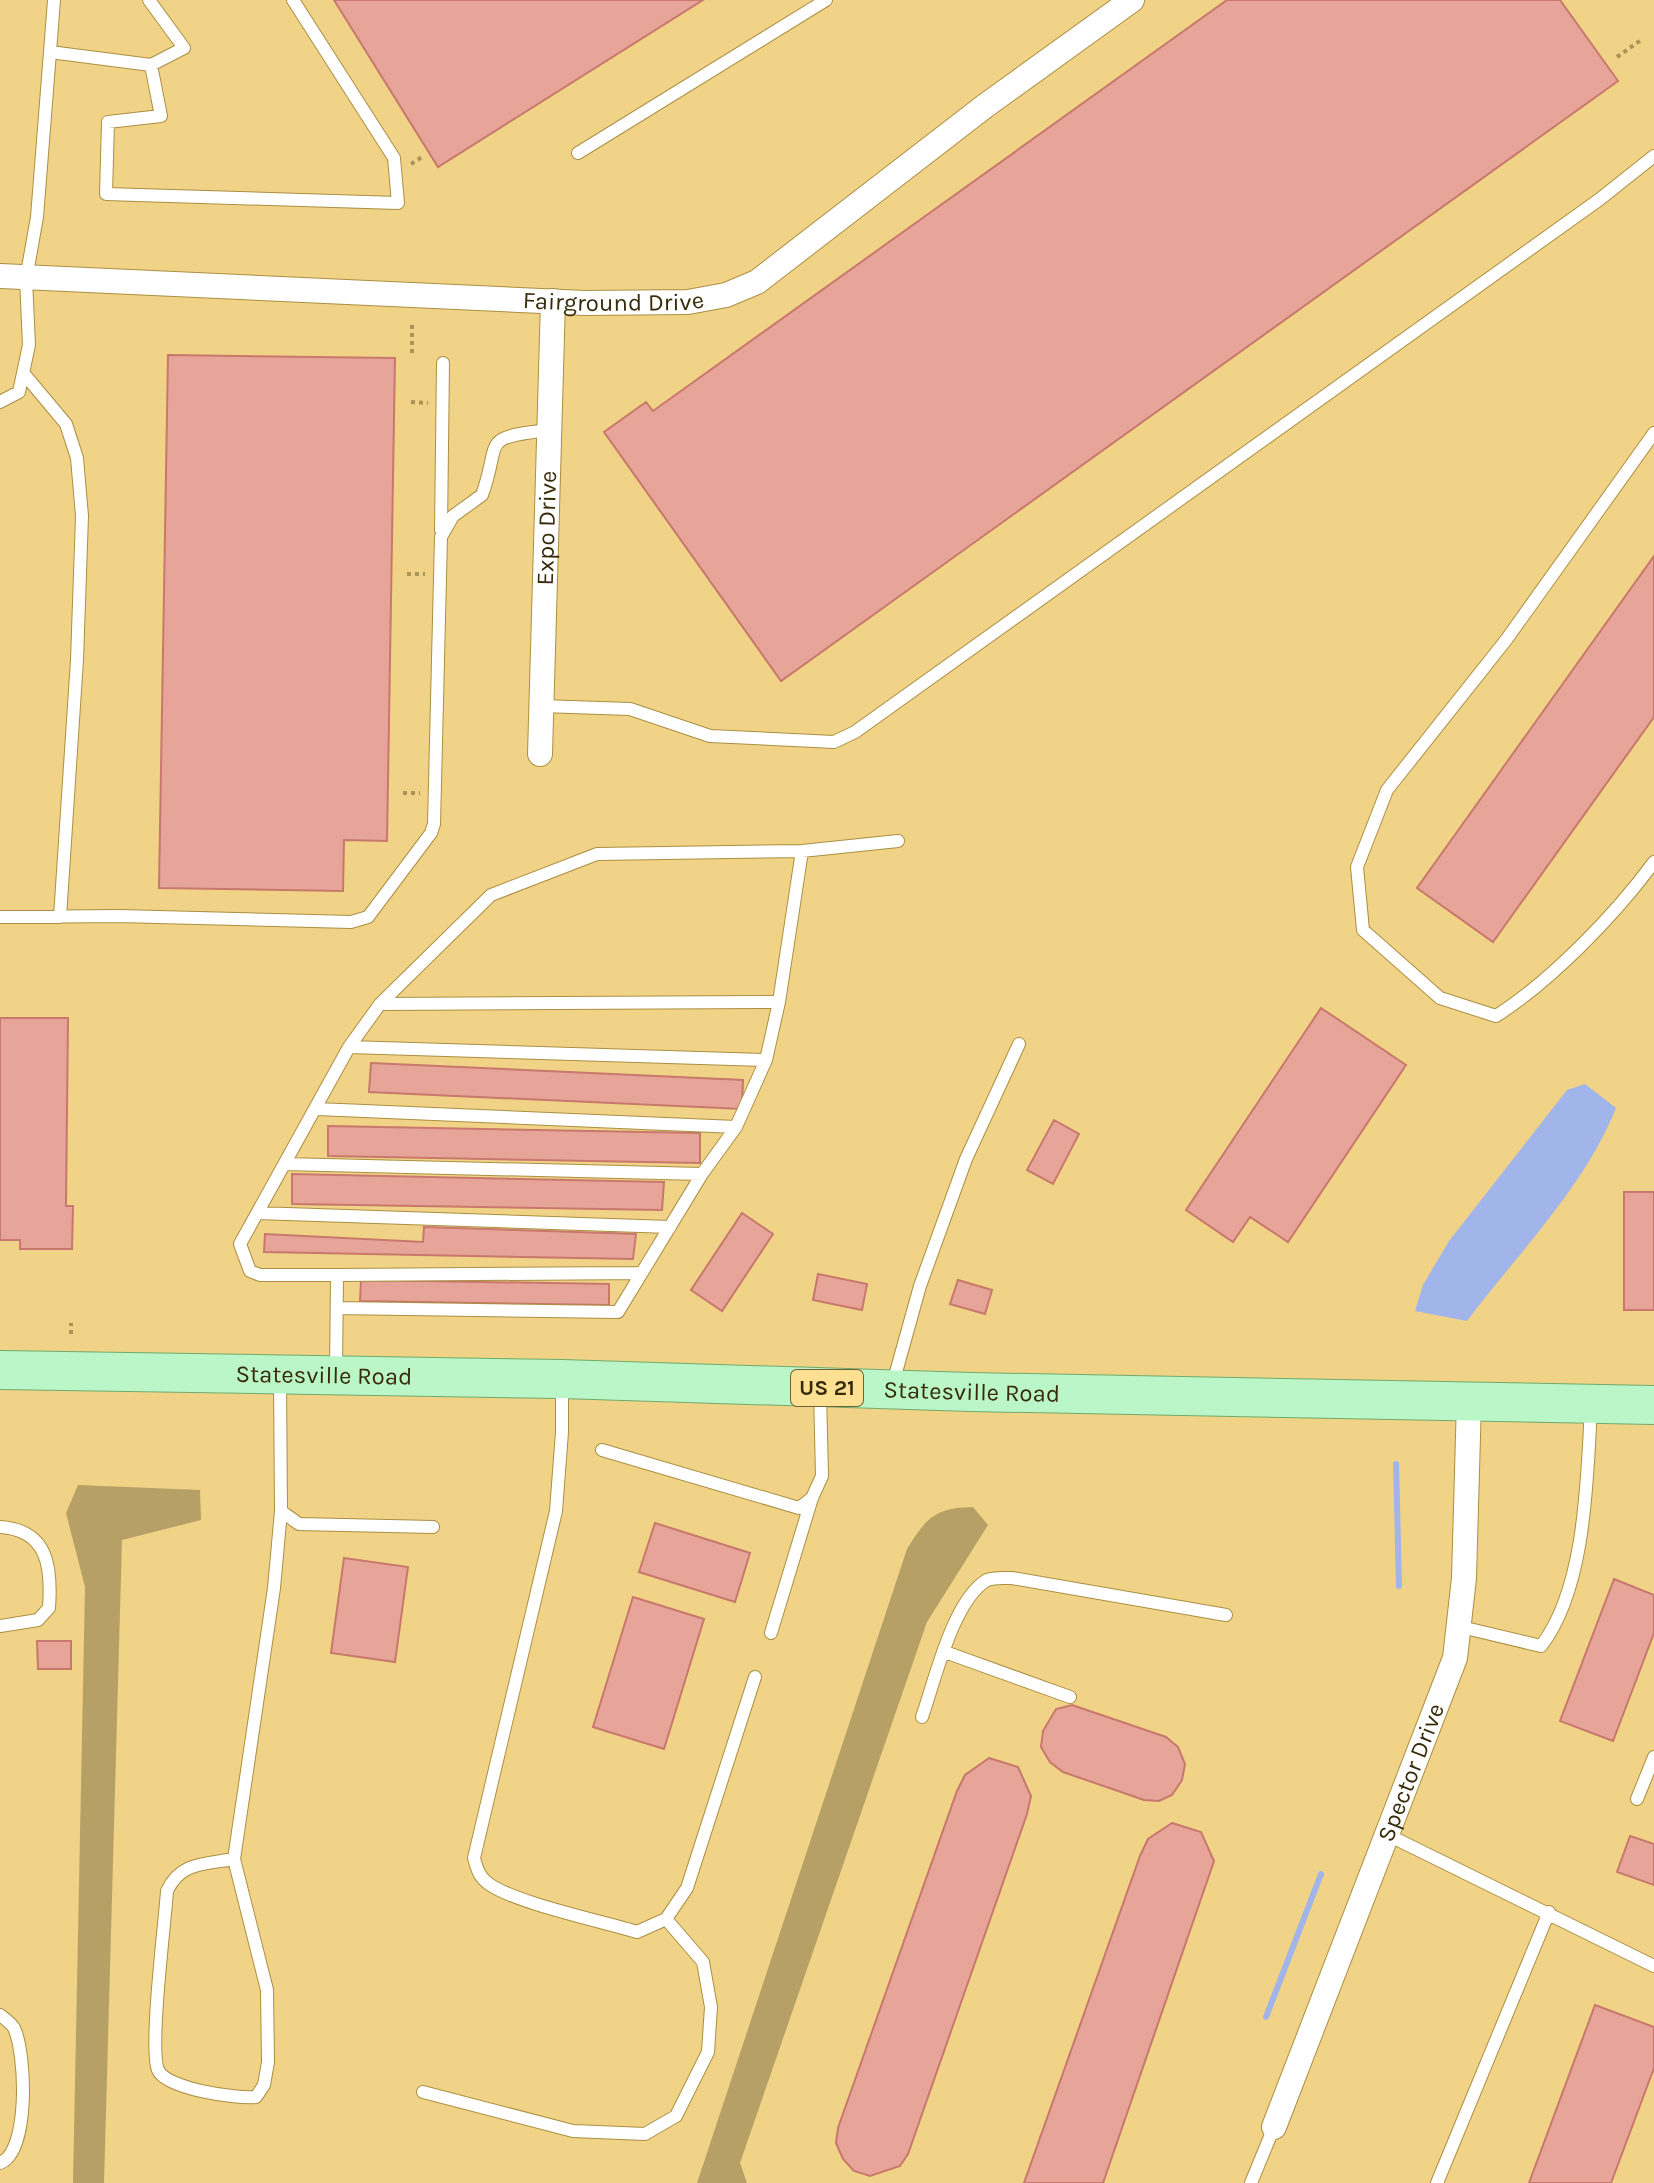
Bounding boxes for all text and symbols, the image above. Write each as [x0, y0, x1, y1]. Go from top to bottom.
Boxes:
street label: Fairground Drive [522, 285, 706, 317]
street label: Expo Drive [531, 470, 562, 586]
street label: Statesville Road [235, 1360, 413, 1391]
road number: US 21 [791, 1370, 863, 1406]
street label: Statesville Road [883, 1375, 1060, 1408]
street label: Spector Drive [1371, 1699, 1450, 1846]

